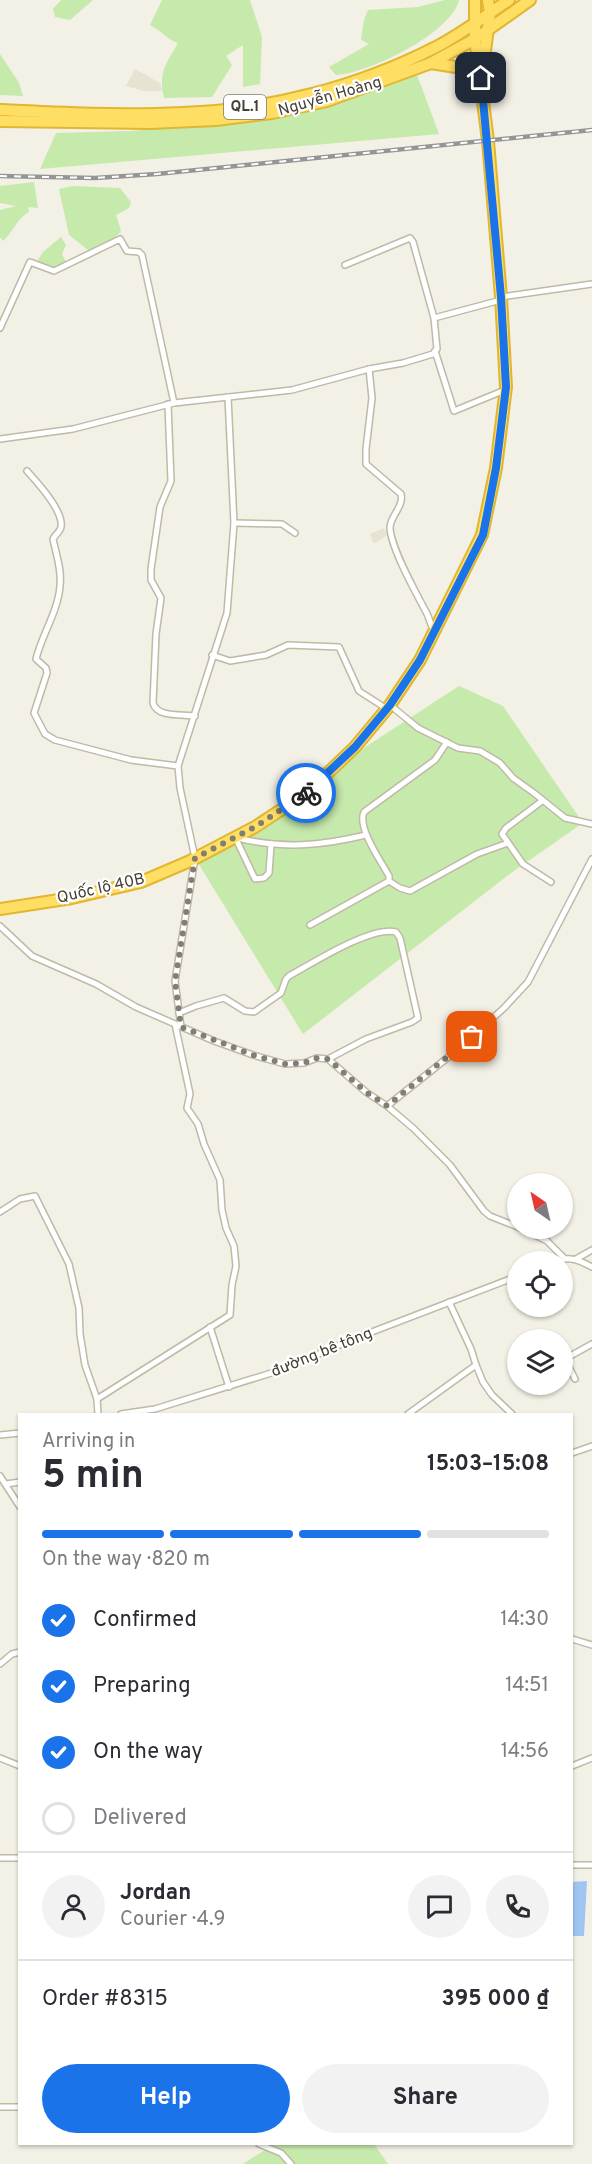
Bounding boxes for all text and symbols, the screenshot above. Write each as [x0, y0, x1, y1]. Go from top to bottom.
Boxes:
pin [455, 52, 506, 103]
icon: home [464, 61, 497, 94]
street label: Nguyễn Hoàng [275, 71, 384, 121]
road number: QL.1 [224, 95, 266, 119]
courier [276, 763, 336, 823]
icon: bike [290, 777, 323, 810]
street label: Quốc lộ 40B [55, 868, 147, 909]
pin [446, 1011, 497, 1062]
icon: bag [455, 1020, 488, 1053]
north arrow [507, 1173, 573, 1239]
map controls [507, 1173, 573, 1395]
button: locate [507, 1251, 573, 1317]
street label: đường bê tông [268, 1324, 376, 1382]
button: layers [507, 1329, 573, 1395]
text: Arriving in [42, 1429, 135, 1455]
text: 15:03–15:08 [427, 1451, 549, 1478]
text: 5 min [42, 1453, 144, 1502]
text: On the way · 820 m [42, 1547, 210, 1573]
icon: check [42, 1604, 75, 1637]
text: Confirmed [93, 1607, 197, 1634]
text: 14:30 [500, 1607, 549, 1633]
icon: check [42, 1670, 75, 1703]
text: Preparing [93, 1673, 191, 1700]
text: 14:51 [505, 1673, 549, 1699]
icon: check [42, 1736, 75, 1769]
text: On the way [93, 1739, 203, 1766]
text: 14:56 [501, 1739, 549, 1765]
text: Delivered [93, 1805, 187, 1832]
button: person [42, 1875, 105, 1938]
button: chat [408, 1875, 471, 1938]
button: phone [486, 1875, 549, 1938]
text: Jordan [120, 1880, 191, 1907]
text: Courier · 4.9 [120, 1907, 225, 1933]
text: Order #8315 [42, 1986, 168, 2013]
text: 395 000 ₫ [442, 1986, 549, 2013]
button: Help [42, 2064, 290, 2133]
button: Share [302, 2064, 549, 2133]

